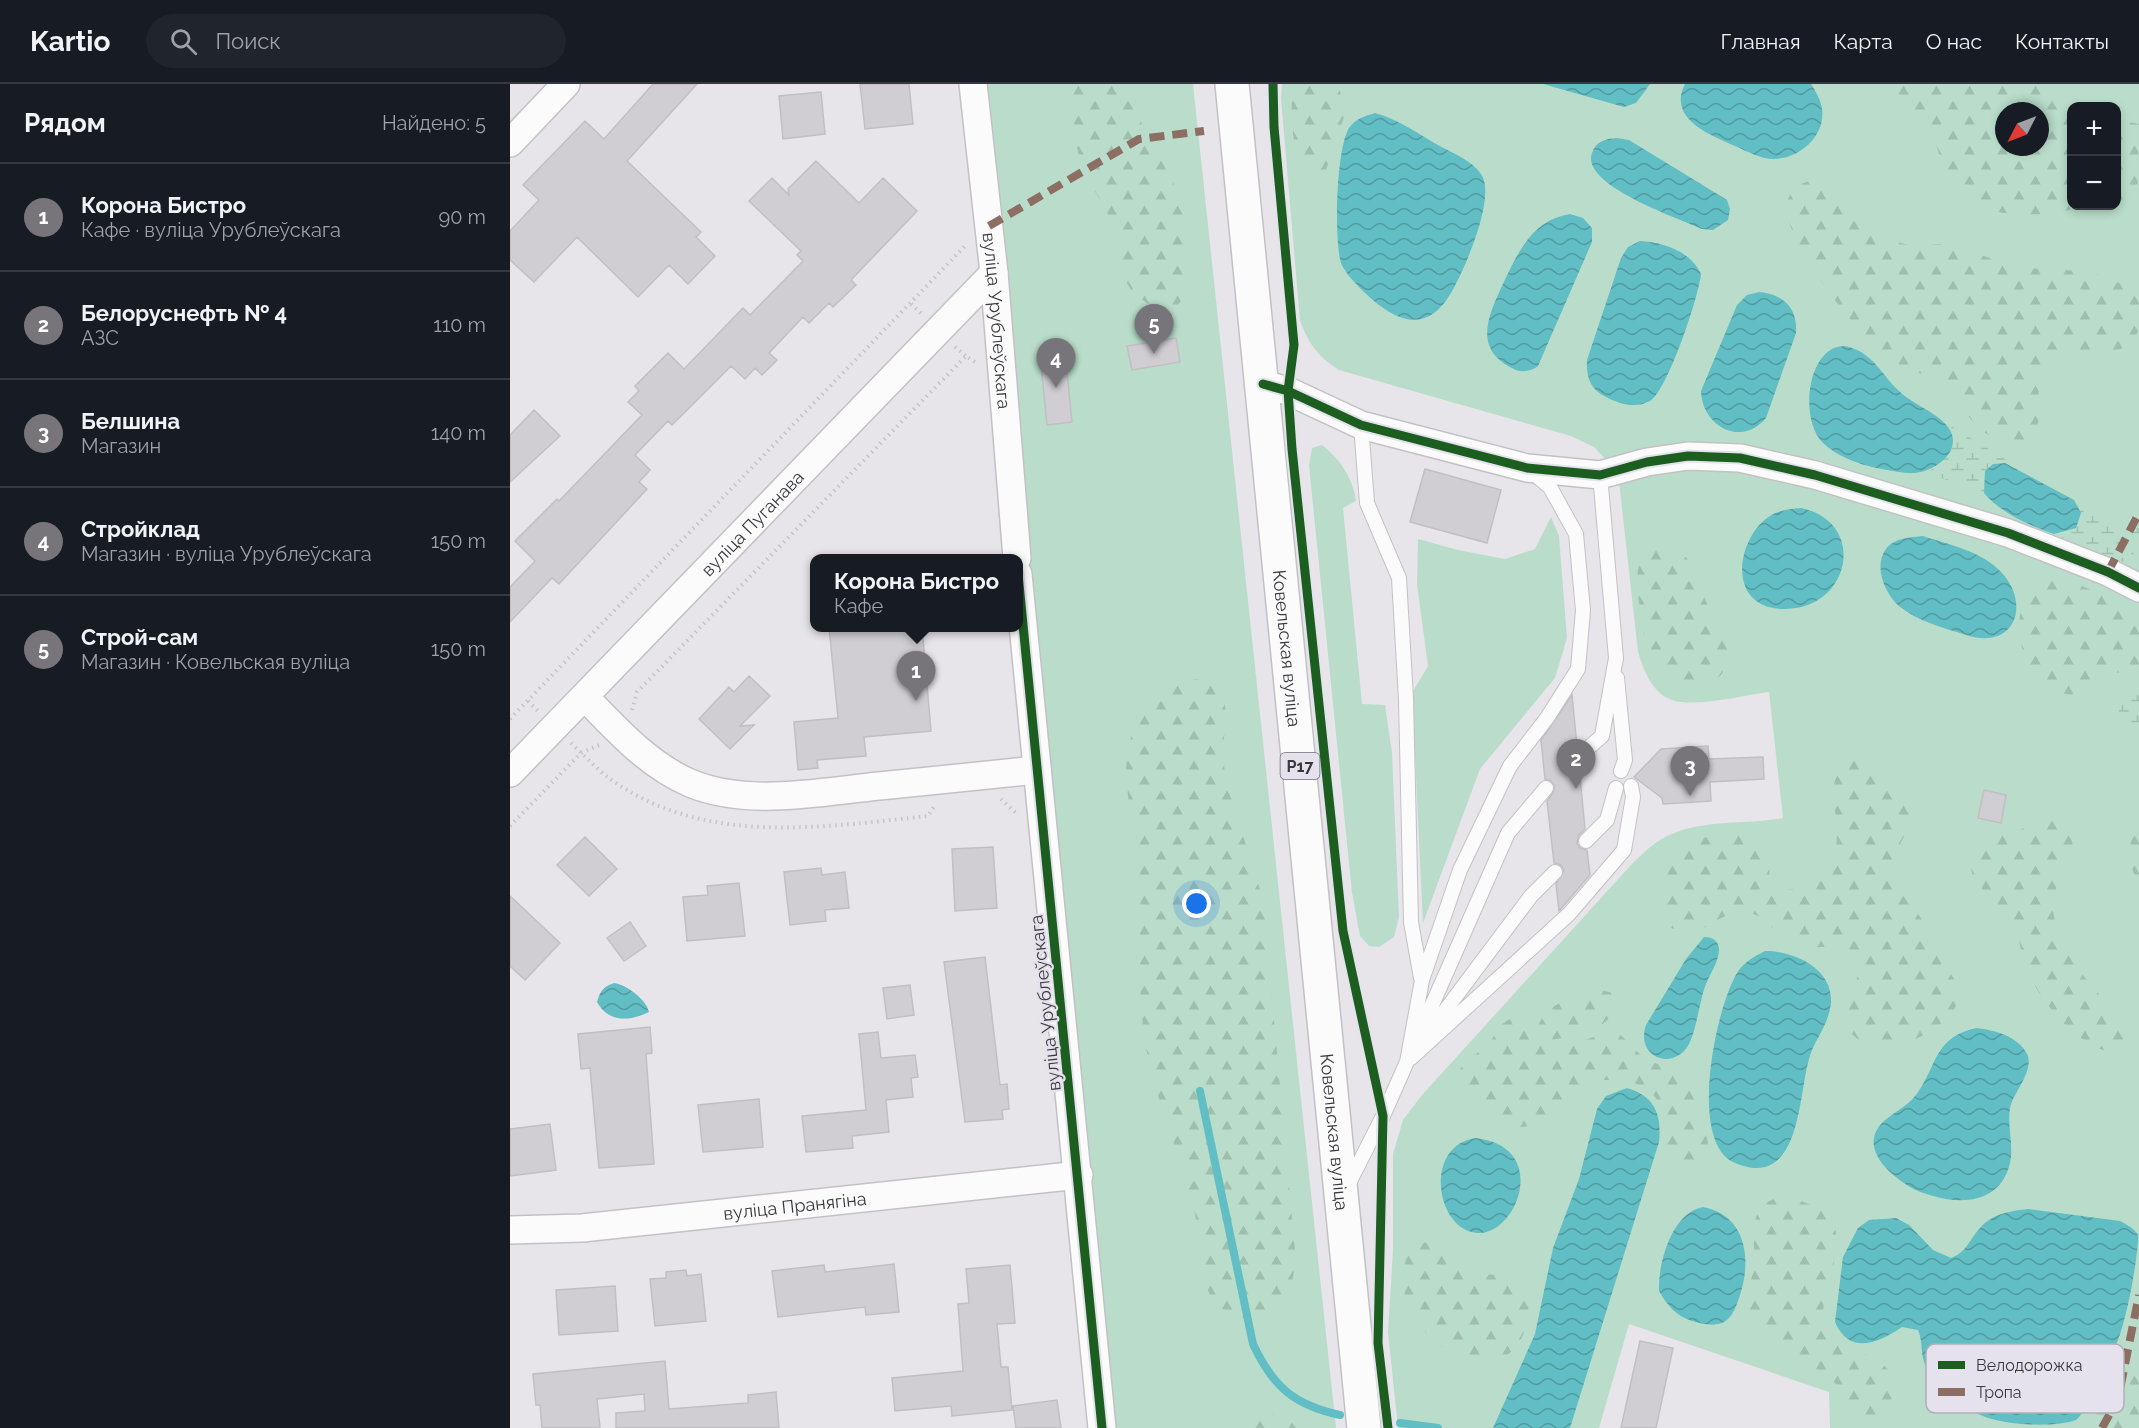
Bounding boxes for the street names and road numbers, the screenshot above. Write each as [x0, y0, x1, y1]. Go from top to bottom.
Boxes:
street label: вуліца Урублеўскага [979, 231, 1015, 410]
street label: вуліца Пуганава [697, 466, 808, 580]
street label: Ковельская вуліца [1269, 569, 1306, 728]
road number: Р17 [1280, 753, 1320, 779]
street label: вуліца Урублеўскага [1025, 914, 1065, 1092]
street label: Ковельская вуліца [1317, 1052, 1353, 1211]
street label: вуліца Пранягіна [722, 1187, 867, 1223]

